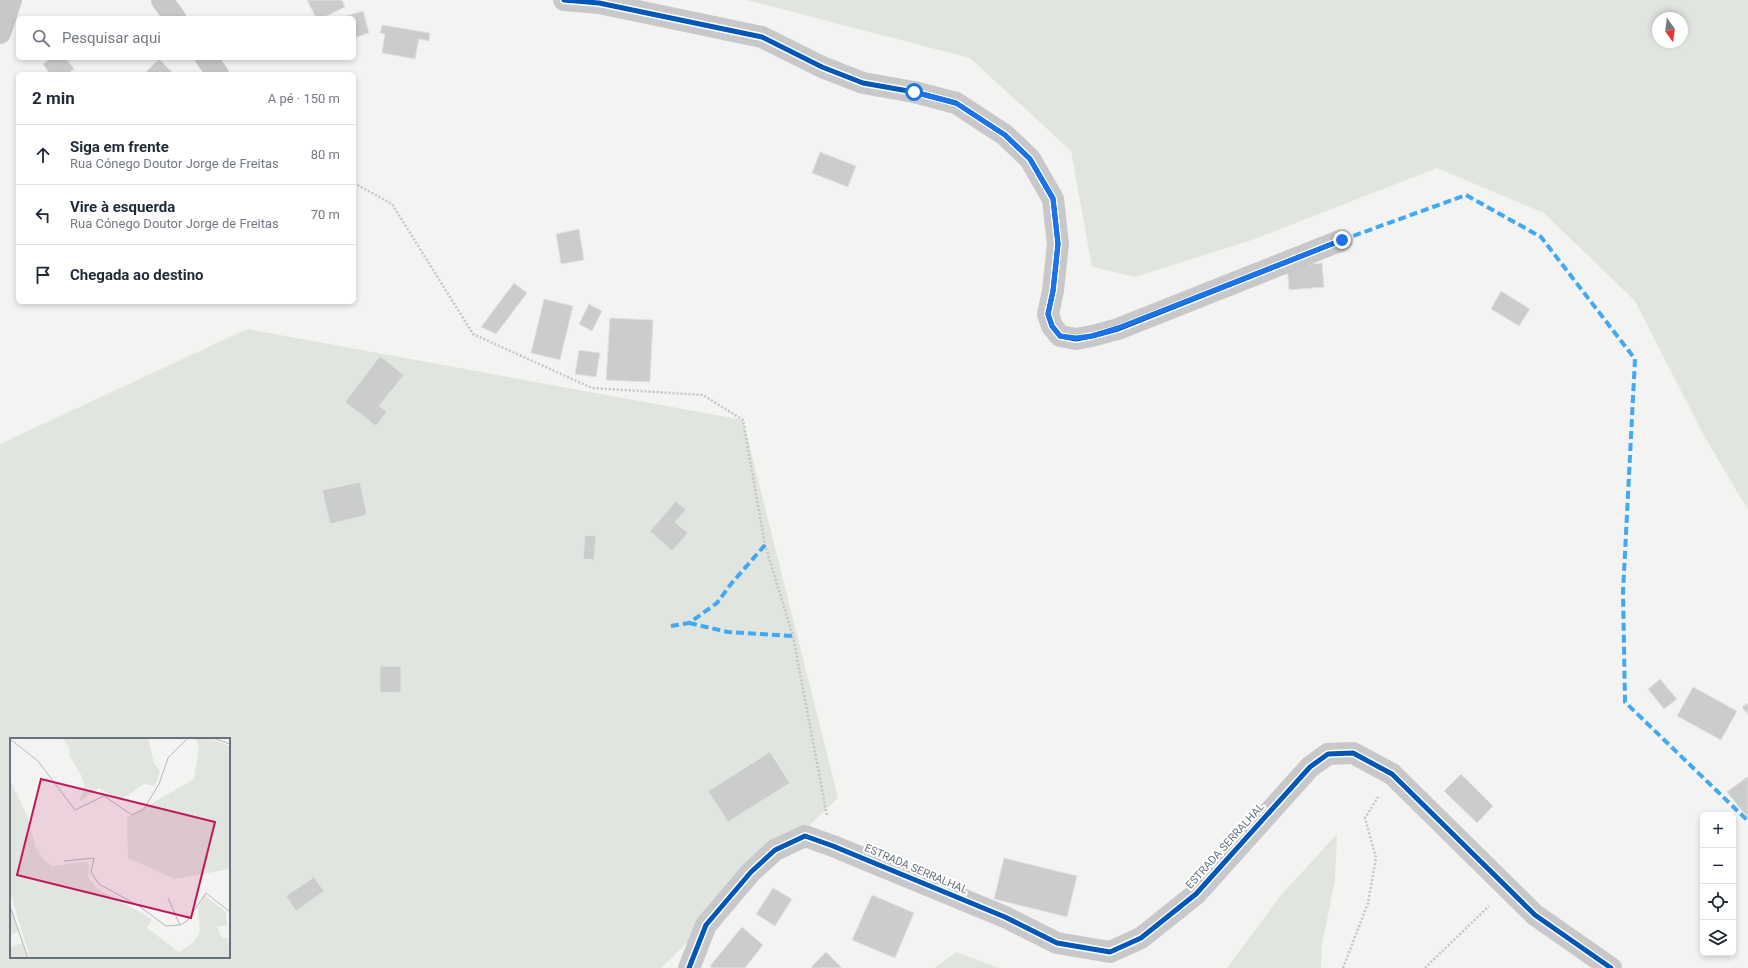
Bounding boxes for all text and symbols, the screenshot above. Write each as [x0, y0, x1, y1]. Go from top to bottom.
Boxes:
north arrow [1652, 12, 1688, 48]
search box [16, 16, 356, 60]
icon: search [30, 27, 52, 49]
text: Pesquisar aqui [62, 29, 161, 47]
route start [905, 83, 923, 101]
text: 2 min [32, 88, 75, 108]
text: A pé · 150 m [268, 91, 340, 106]
text: Siga em frente [70, 138, 169, 156]
icon: ahead [32, 144, 54, 166]
text: 80 m [311, 147, 340, 162]
text: Rua Cónego Doutor Jorge de Freitas [70, 156, 279, 171]
text: Vire à esquerda [70, 198, 175, 216]
icon: left [32, 204, 54, 226]
text: 70 m [311, 207, 340, 222]
text: Rua Cónego Doutor Jorge de Freitas [70, 216, 279, 231]
route end [1333, 231, 1351, 249]
icon: arrive [32, 264, 54, 286]
text: Chegada ao destino [70, 266, 204, 284]
inset map [10, 738, 230, 958]
street label: ESTRADA SERRALHAL [1183, 800, 1267, 892]
map controls [1700, 812, 1736, 956]
button: + [1700, 812, 1736, 848]
street label: ESTRADA SERRALHAL [862, 841, 970, 897]
button: − [1700, 848, 1736, 884]
button: locate [1700, 884, 1736, 920]
button: layers [1700, 920, 1736, 956]

